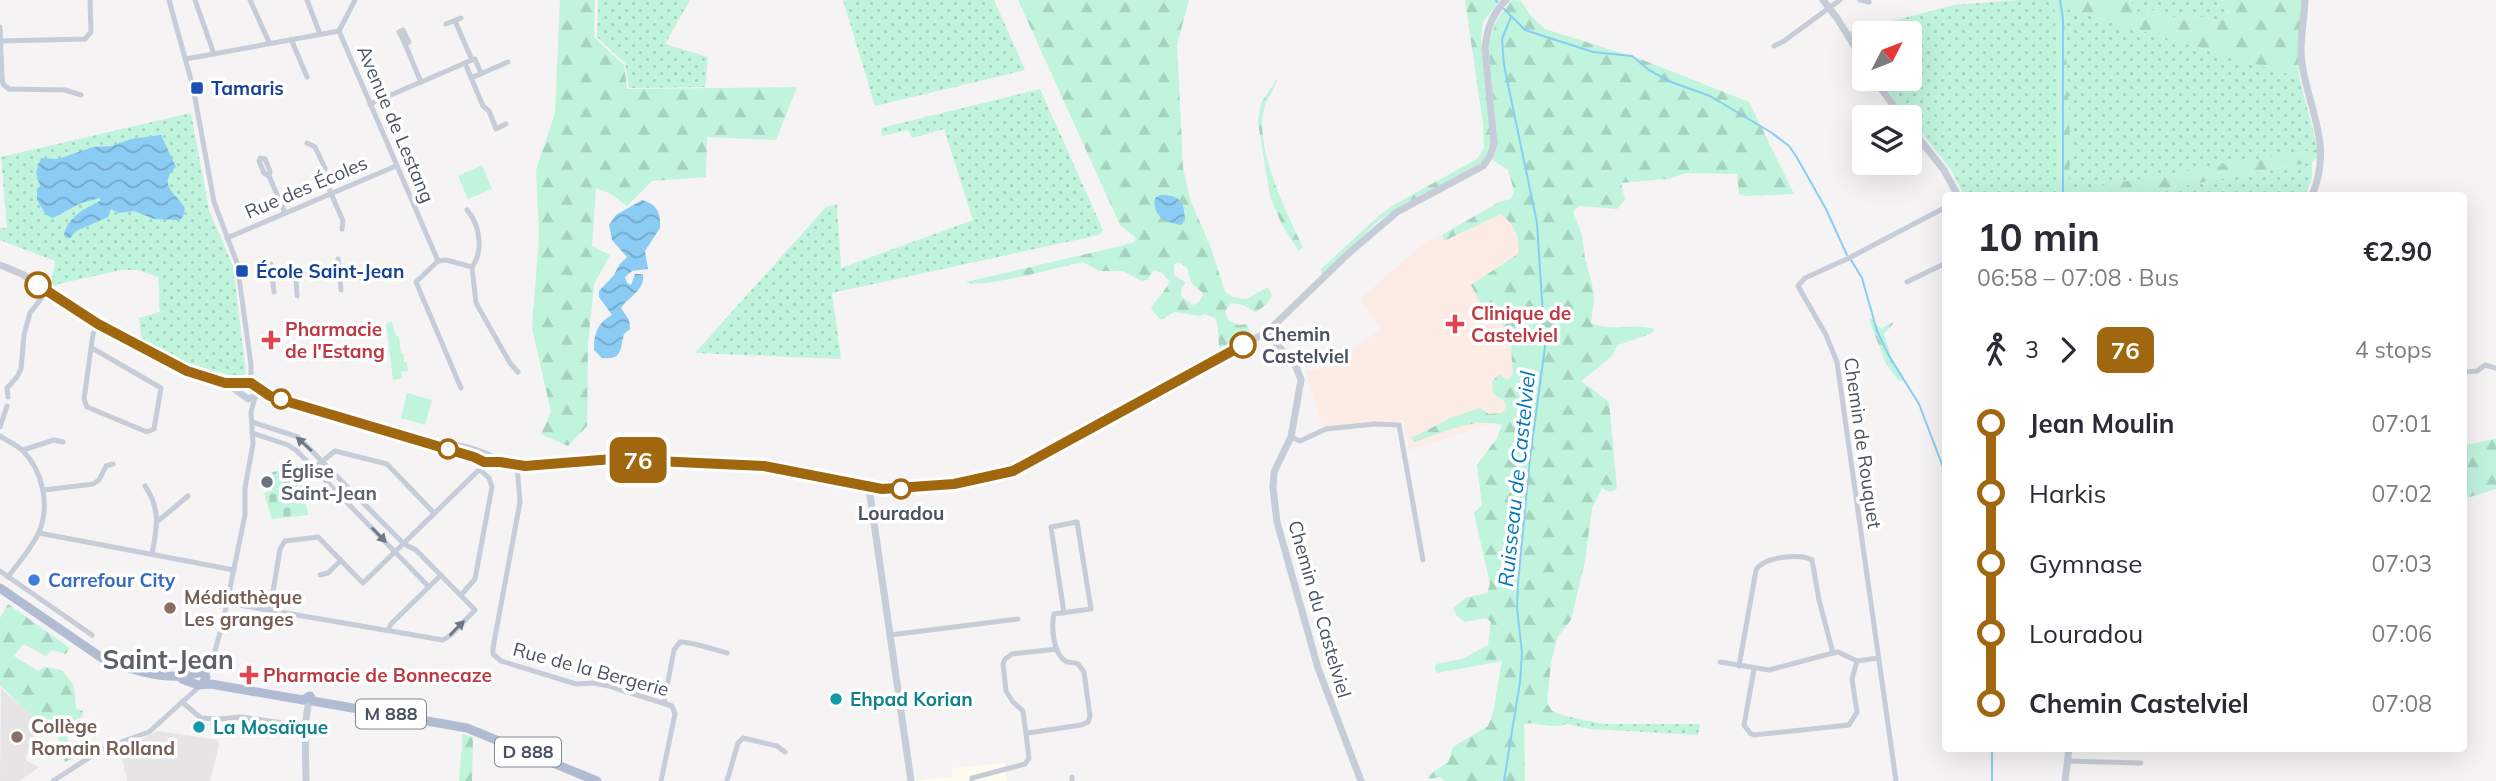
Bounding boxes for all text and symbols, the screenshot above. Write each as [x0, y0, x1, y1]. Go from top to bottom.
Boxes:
north arrow [1852, 21, 1922, 91]
map controls [1852, 21, 1922, 175]
street label: Avenue de Lestang [352, 42, 440, 206]
place label: Tamaris [211, 76, 284, 100]
marker: Tamaris [189, 80, 205, 96]
button: layers [1852, 105, 1922, 175]
street label: Rue des Écoles [241, 150, 371, 224]
text: 10 min [1977, 213, 2100, 261]
text: €2.90 [2363, 235, 2432, 268]
place label: École Saint-Jean [256, 259, 404, 283]
marker: École Saint-Jean [234, 263, 250, 279]
text: 06:58 – 07:08 · Bus [1977, 263, 2179, 292]
unlabelled marker [25, 272, 51, 298]
place label: Clinique de Castelviel [1471, 301, 1571, 347]
marker: Clinique de Castelviel [1445, 314, 1465, 334]
place label: Pharmacie de l'Estang [285, 317, 385, 363]
place label: Chemin Castelviel [1262, 322, 1349, 368]
icon: walk [1977, 331, 2015, 369]
icon: forward [2049, 331, 2087, 369]
marker: Pharmacie de l'Estang [263, 332, 279, 348]
marker: Chemin Castelviel [1230, 332, 1256, 358]
text: 3 [2025, 335, 2039, 364]
text: 76 [2111, 335, 2140, 365]
text: 4 stops [2355, 335, 2432, 364]
street label: Chemin de Rouquet [1839, 356, 1887, 530]
water label: Ruisseau de Castelviel [1492, 370, 1540, 588]
unlabelled marker [271, 389, 291, 409]
text: Jean Moulin [2029, 407, 2174, 440]
text: 07:01 [2372, 409, 2432, 438]
one-way arrow [296, 436, 313, 452]
line badge: 76 [606, 437, 670, 483]
unlabelled marker [438, 439, 458, 459]
text: 76 [624, 445, 652, 475]
place label: Église Saint-Jean [281, 459, 377, 505]
marker: Église Saint-Jean [259, 474, 275, 490]
text: Harkis [2029, 477, 2106, 510]
marker: Louradou [891, 479, 911, 499]
text: 07:02 [2372, 479, 2432, 508]
place label: Louradou [858, 501, 944, 525]
street label: Chemin du Castelviel [1283, 518, 1357, 700]
one-way arrow [371, 527, 388, 544]
text: Gymnase [2029, 547, 2143, 580]
text: 07:03 [2372, 549, 2432, 578]
place label: Carrefour City [48, 568, 176, 592]
marker: Carrefour City [26, 572, 42, 588]
place label: Médiathèque Les granges [184, 585, 302, 631]
marker: Médiathèque Les granges [162, 600, 178, 616]
text: Louradou [2029, 617, 2143, 650]
text: 07:06 [2372, 619, 2432, 648]
one-way arrow [449, 620, 466, 637]
street label: Rue de la Bergerie [510, 637, 672, 701]
district label: Saint-Jean [102, 643, 234, 676]
place label: Pharmacie de Bonnecaze [263, 663, 492, 687]
marker: Pharmacie de Bonnecaze [241, 667, 257, 683]
place label: Ehpad Korian [850, 687, 973, 711]
text: Chemin Castelviel [2029, 687, 2249, 720]
text: 07:08 [2372, 689, 2432, 718]
marker: Ehpad Korian [828, 691, 844, 707]
road number: M 888 [356, 700, 426, 728]
place label: Collège Romain Rolland [31, 714, 175, 760]
place label: La Mosaïque [213, 715, 328, 739]
marker: La Mosaïque [191, 719, 207, 735]
marker: Collège Romain Rolland [9, 729, 25, 745]
road number: D 888 [495, 738, 561, 766]

